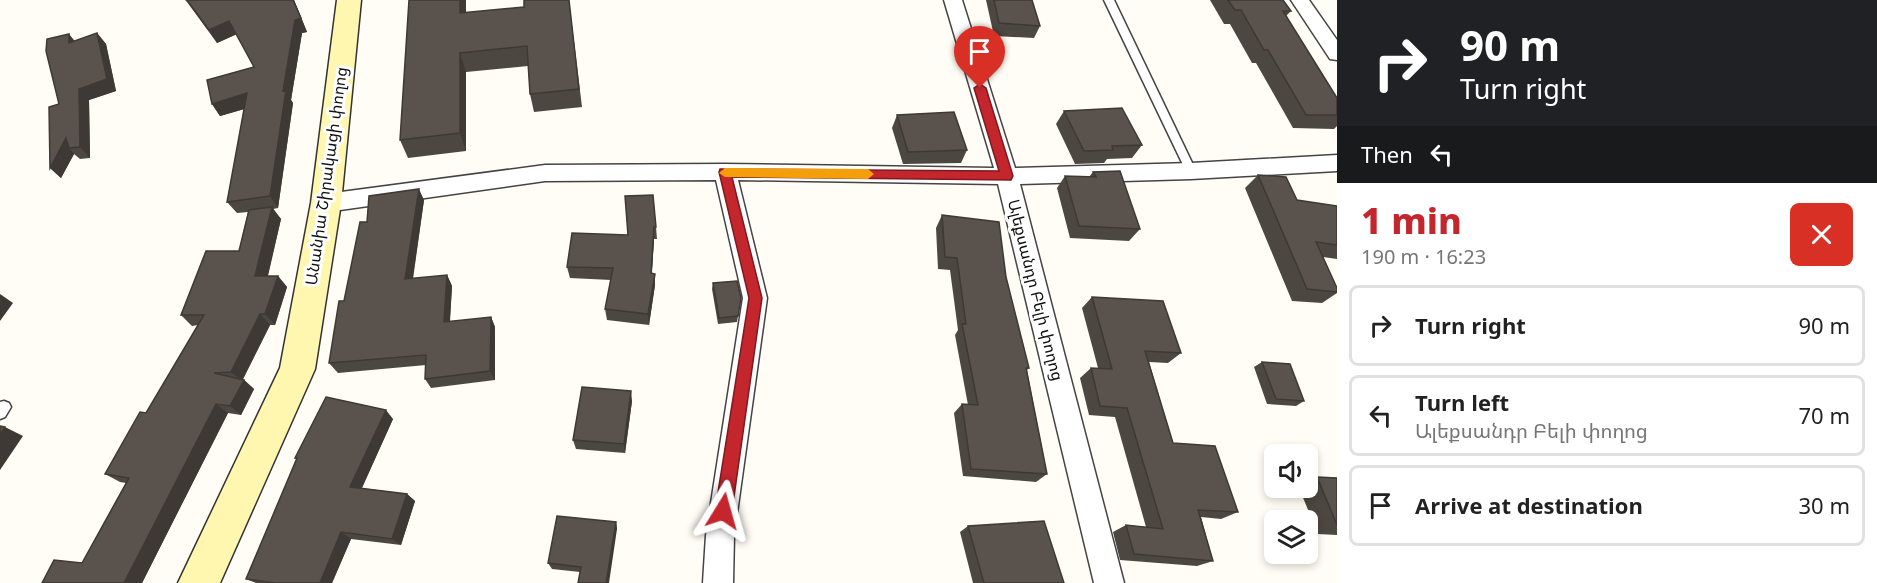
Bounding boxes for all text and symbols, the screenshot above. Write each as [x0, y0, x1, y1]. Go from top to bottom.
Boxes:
text: 90 m [1460, 16, 1560, 73]
icon: right [1361, 24, 1439, 102]
pin [954, 26, 1005, 88]
icon: arrive [963, 35, 996, 68]
street label: Անանիա Շիրակացի փողոց [300, 65, 352, 287]
text: Turn right [1460, 70, 1586, 107]
icon: left [1425, 138, 1458, 171]
text: Then [1361, 140, 1413, 169]
text: 1 min [1361, 196, 1462, 245]
street label: Ալեքսանդր Բելի փողոց [1003, 197, 1069, 383]
button: close [1790, 203, 1853, 266]
text: 190 m · 16:23 [1361, 243, 1486, 270]
icon: right [1364, 309, 1397, 342]
text: Turn right [1415, 311, 1526, 340]
text: 90 m [1799, 311, 1850, 340]
text: Turn left [1415, 388, 1509, 417]
icon: left [1364, 399, 1397, 432]
text: 70 m [1799, 401, 1850, 430]
text: Ալեքսանդր Բելի փողոց [1415, 417, 1648, 444]
map controls [1264, 444, 1318, 564]
button: sound [1264, 444, 1318, 498]
position arrow [691, 479, 755, 543]
icon: arrive [1364, 489, 1397, 522]
text: Arrive at destination [1415, 491, 1643, 520]
text: 30 m [1799, 491, 1850, 520]
button: layers [1264, 510, 1318, 564]

